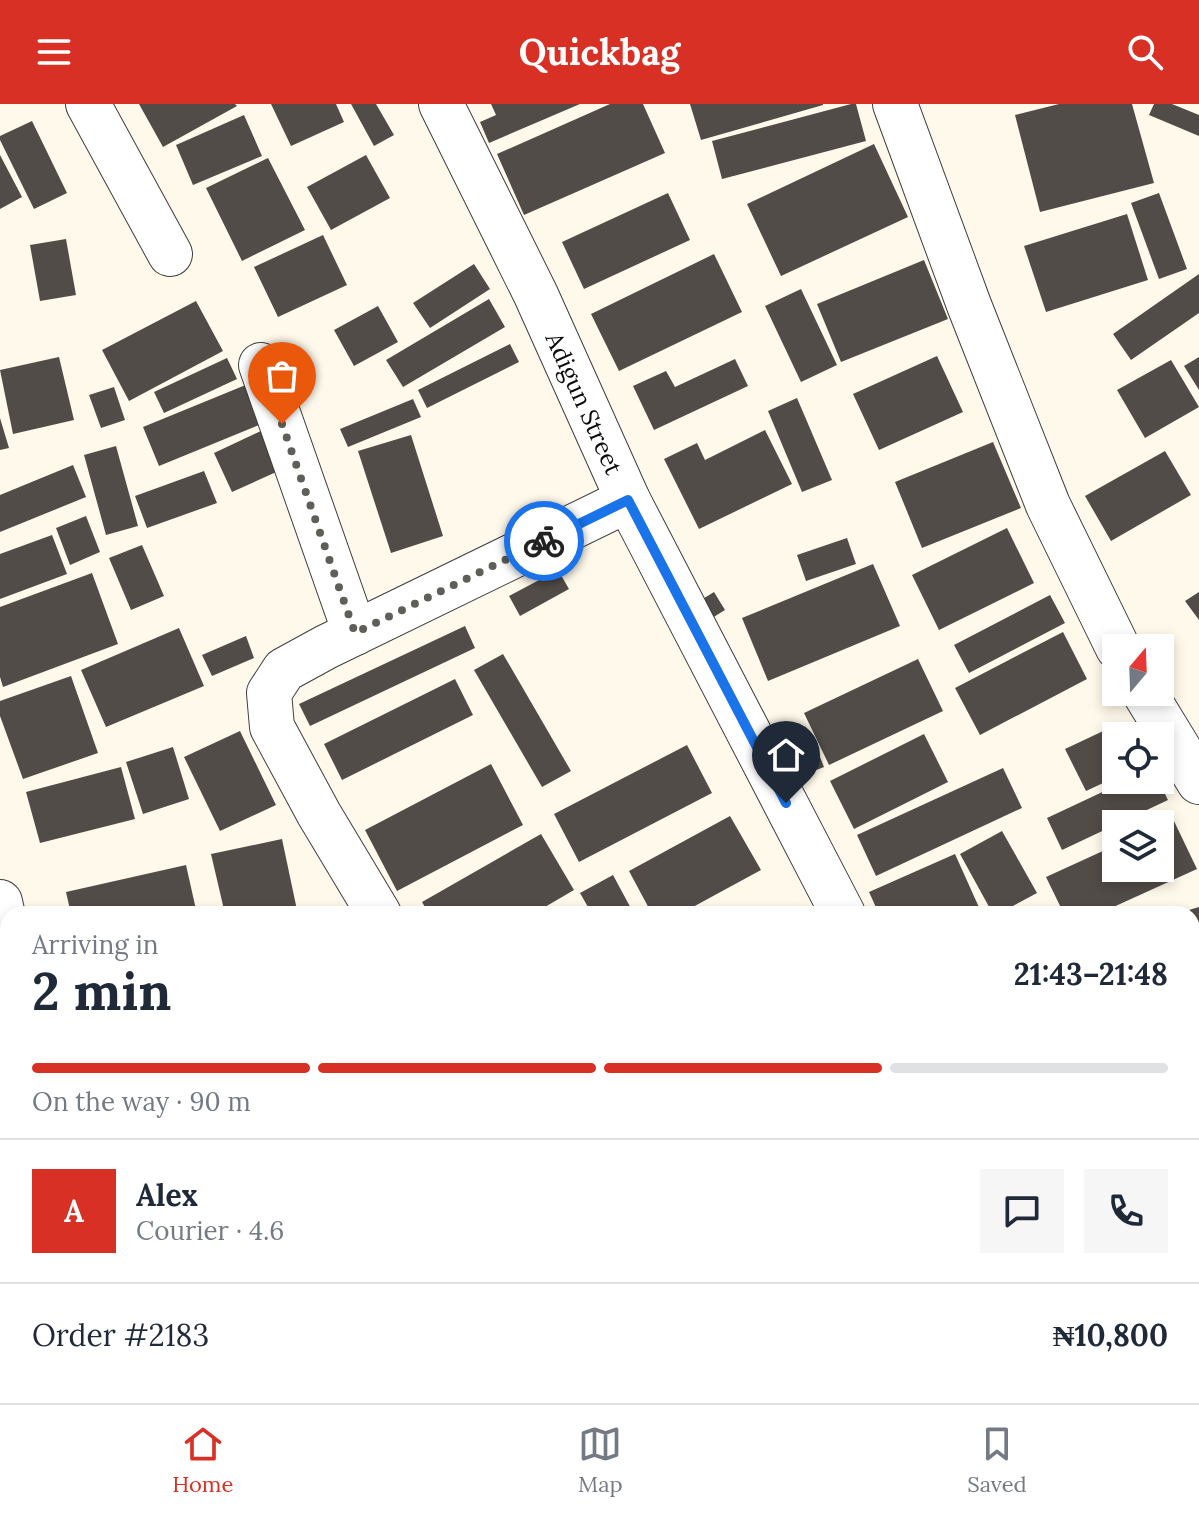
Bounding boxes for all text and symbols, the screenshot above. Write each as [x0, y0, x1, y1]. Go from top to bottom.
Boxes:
text: Quickbag [519, 29, 680, 75]
icon: menu [32, 30, 76, 74]
icon: search [1123, 30, 1167, 74]
street label: Adigun Street [539, 326, 630, 480]
pin [248, 342, 316, 424]
icon: bag [260, 354, 304, 398]
courier [504, 501, 584, 581]
icon: bike [522, 519, 566, 563]
north arrow [1102, 634, 1174, 706]
map controls [1102, 634, 1174, 882]
pin [752, 721, 820, 803]
button: locate [1102, 722, 1174, 794]
icon: home [764, 733, 808, 777]
button: layers [1102, 810, 1174, 882]
text: Arriving in [32, 928, 159, 961]
text: 21:43–21:48 [1014, 955, 1168, 993]
text: 2 min [32, 958, 171, 1024]
text: On the way · 90 m [32, 1085, 251, 1118]
button: chat [980, 1169, 1064, 1253]
button: phone [1084, 1169, 1168, 1253]
text: Alex [136, 1176, 198, 1214]
text: A [64, 1192, 84, 1230]
text: Courier · 4.6 [136, 1214, 284, 1247]
text: Order #2183 [32, 1316, 209, 1354]
text: ₦10,800 [1053, 1316, 1168, 1354]
tab: Home [172, 1422, 233, 1498]
tab: Map [578, 1422, 623, 1498]
tab: Saved [967, 1422, 1027, 1498]

